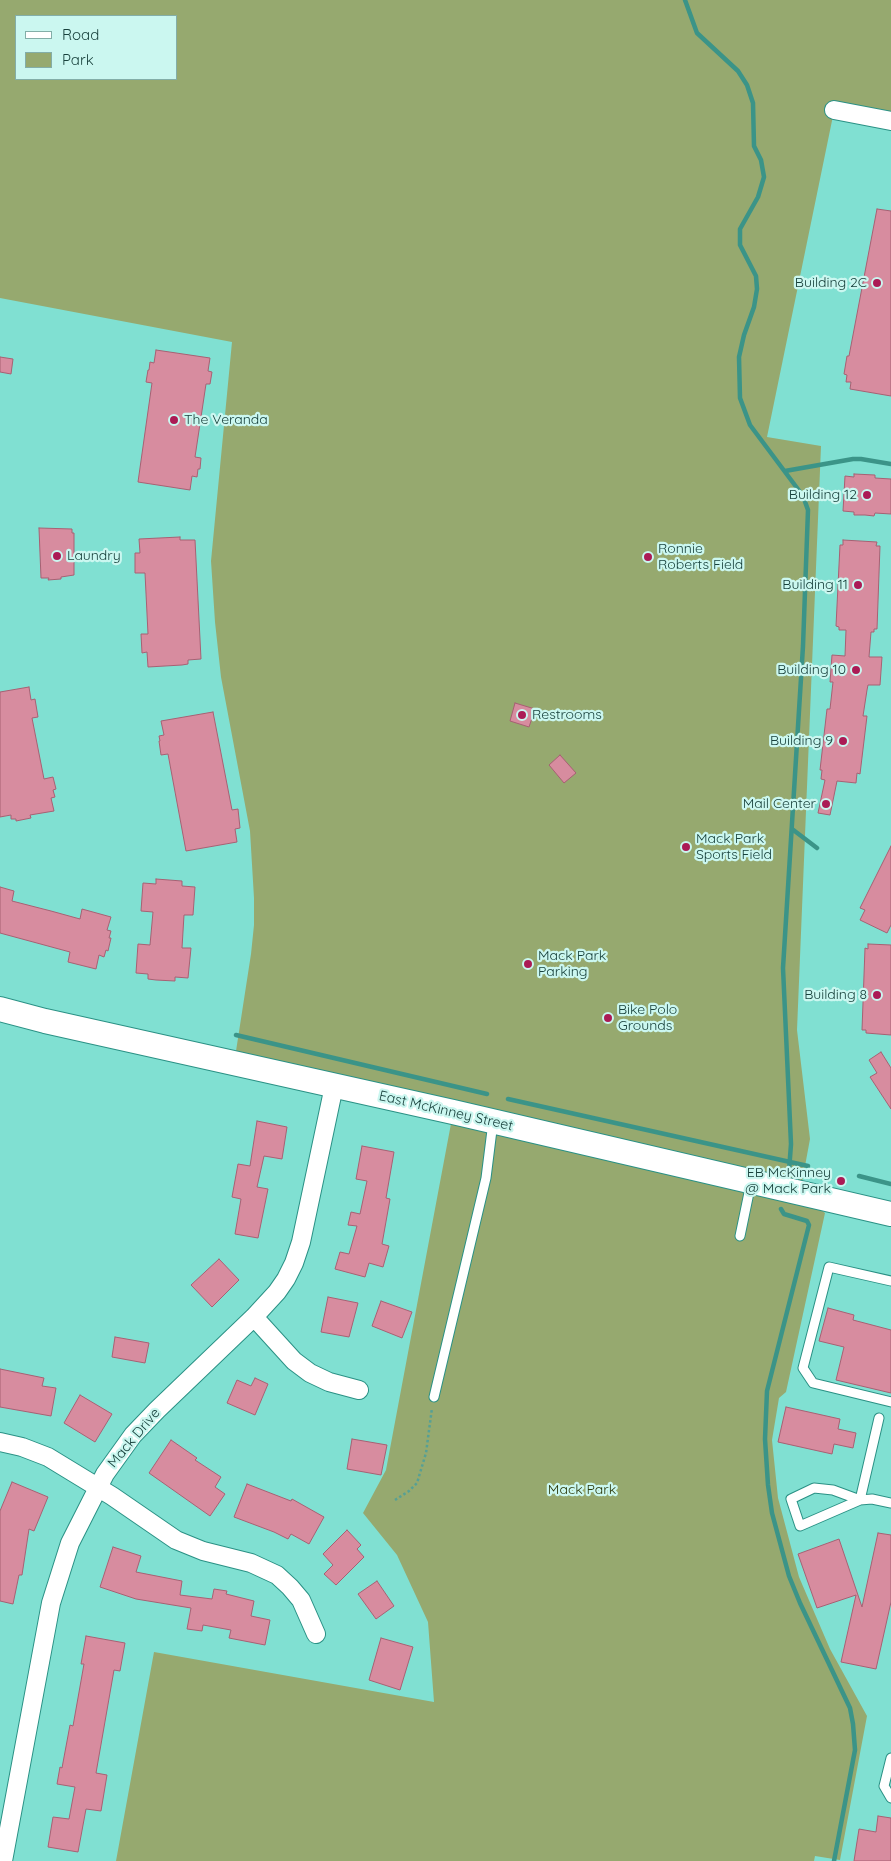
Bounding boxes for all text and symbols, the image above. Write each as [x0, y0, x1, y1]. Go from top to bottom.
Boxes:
legend [15, 15, 178, 80]
text: Road [62, 25, 99, 44]
text: Park [62, 50, 94, 69]
place label: Building 2C [795, 275, 867, 291]
marker: Building 2C [871, 277, 883, 289]
place label: The Veranda [184, 412, 268, 428]
marker: The Veranda [168, 414, 180, 426]
place label: Building 12 [789, 487, 857, 503]
marker: Building 12 [861, 489, 873, 501]
place label: Ronnie Roberts Field [658, 541, 743, 574]
place label: Laundry [67, 548, 121, 564]
marker: Laundry [51, 550, 63, 562]
marker: Ronnie Roberts Field [642, 551, 654, 563]
place label: Building 11 [782, 577, 848, 593]
marker: Building 11 [852, 579, 864, 591]
place label: Building 10 [777, 662, 846, 678]
marker: Building 10 [850, 664, 862, 676]
place label: Restrooms [532, 707, 602, 723]
marker: Restrooms [516, 709, 528, 721]
place label: Building 9 [770, 733, 833, 749]
marker: Building 9 [837, 735, 849, 747]
place label: Mail Center [743, 796, 816, 812]
marker: Mail Center [820, 798, 832, 810]
place label: Mack Park Sports Field [696, 831, 772, 864]
marker: Mack Park Sports Field [680, 841, 692, 853]
place label: Mack Park Parking [538, 948, 606, 980]
marker: Mack Park Parking [522, 958, 534, 970]
place label: Building 8 [804, 987, 867, 1003]
marker: Building 8 [871, 989, 883, 1001]
place label: Bike Polo Grounds [618, 1002, 677, 1034]
marker: Bike Polo Grounds [602, 1012, 614, 1024]
street label: East McKinney Street [377, 1087, 515, 1135]
place label: EB McKinney @ Mack Park [745, 1165, 831, 1198]
marker: EB McKinney @ Mack Park [835, 1175, 847, 1187]
street label: Mack Drive [104, 1405, 164, 1471]
park label: Mack Park [548, 1482, 616, 1498]

